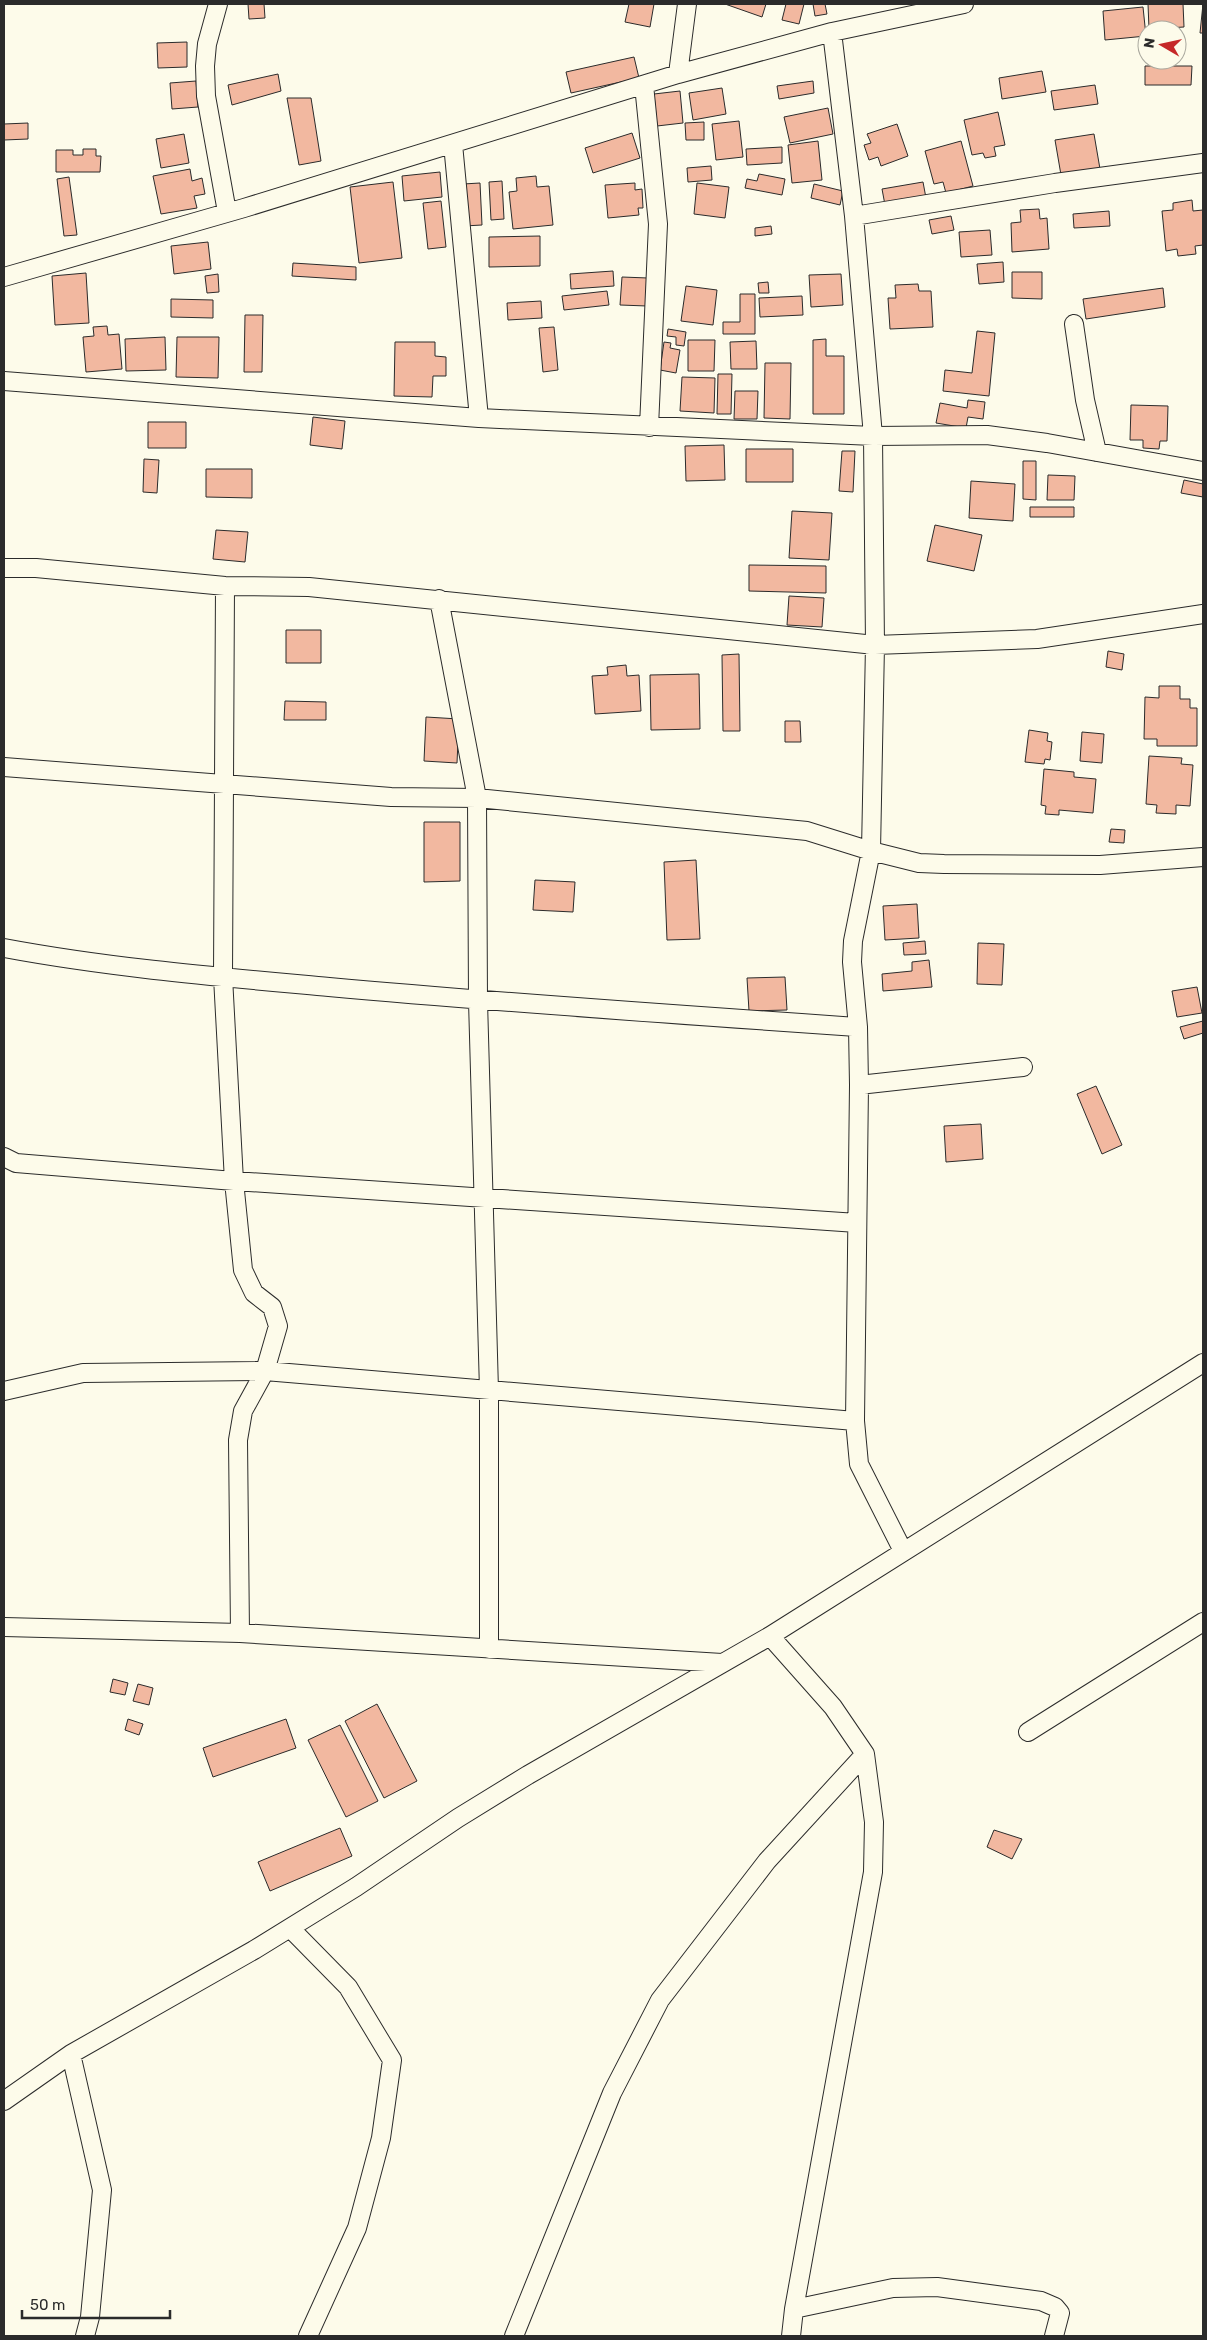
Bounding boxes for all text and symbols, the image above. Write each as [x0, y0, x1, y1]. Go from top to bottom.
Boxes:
north arrow [1137, 20, 1187, 70]
text: N [1140, 37, 1159, 49]
scale bar [22, 2288, 170, 2320]
text: 50 m [30, 2296, 65, 2314]

